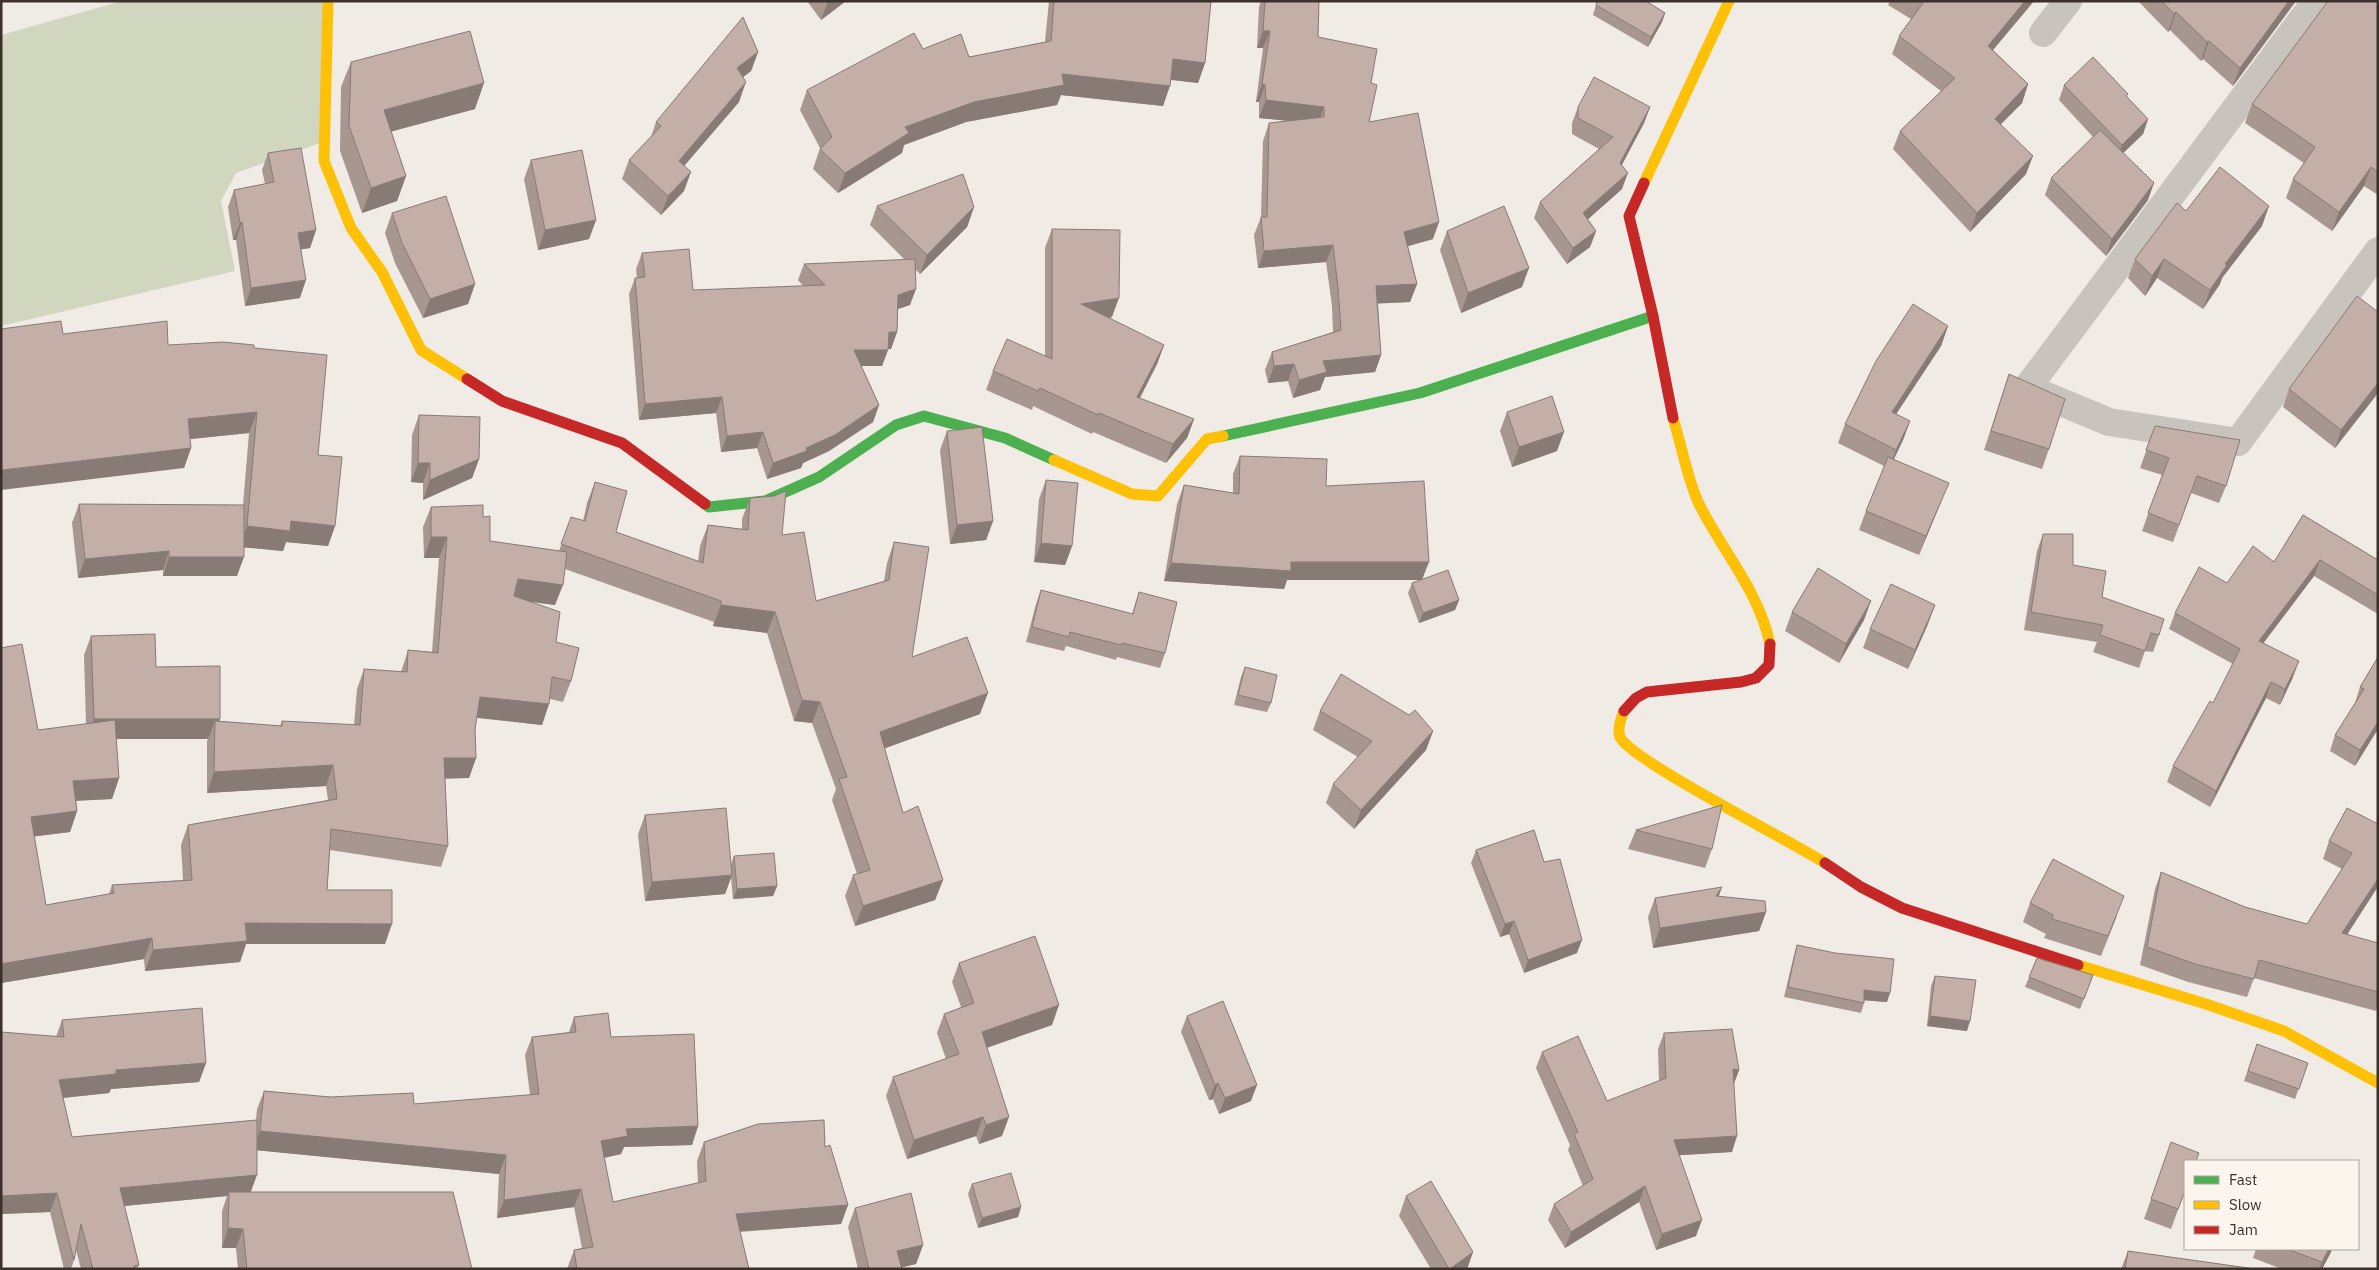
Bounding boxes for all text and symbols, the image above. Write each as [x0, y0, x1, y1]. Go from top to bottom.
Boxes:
legend [2184, 1160, 2359, 1250]
text: Fast [2229, 1170, 2257, 1189]
text: Slow [2229, 1195, 2262, 1214]
text: Jam [2229, 1220, 2258, 1239]

